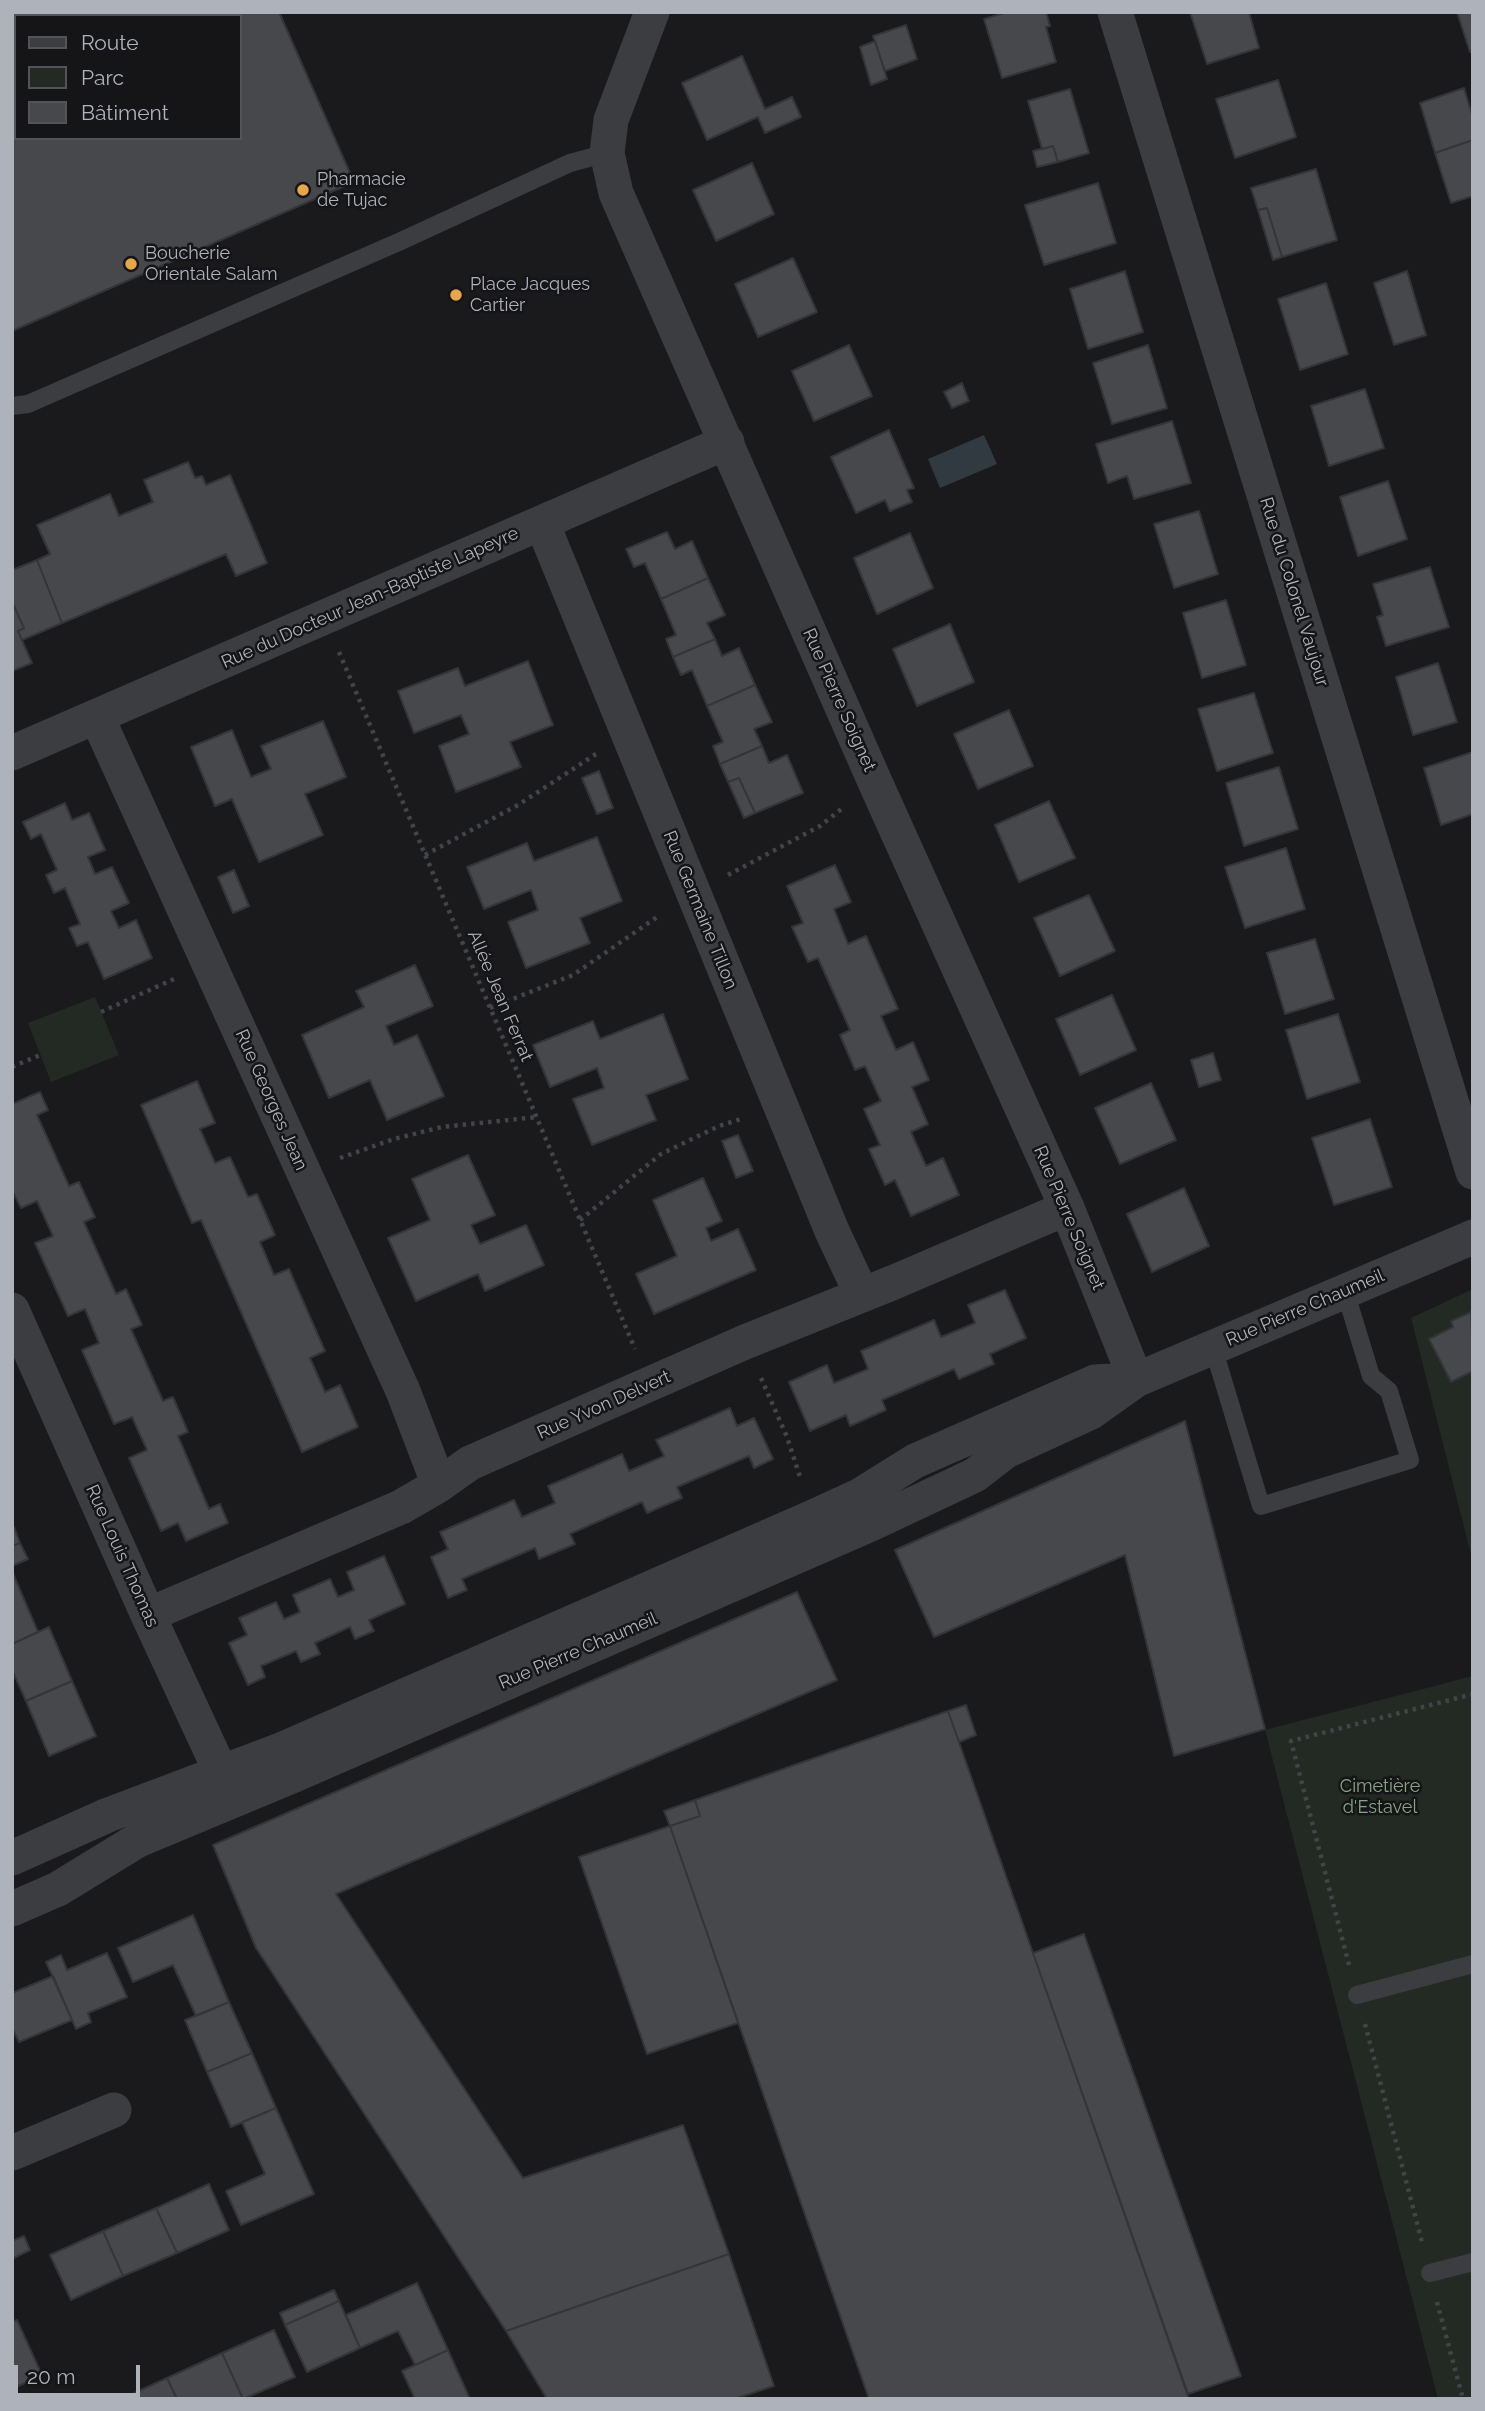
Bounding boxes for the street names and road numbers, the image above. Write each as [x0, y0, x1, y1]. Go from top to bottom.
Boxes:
street label: Rue du Colonel Vaujour [1255, 495, 1333, 689]
street label: Rue du Docteur Jean-Baptiste Lapeyre [218, 522, 522, 674]
street label: Rue Pierre Soignet [798, 625, 880, 775]
street label: Rue Germaine Tillon [658, 828, 742, 992]
street label: Allée Jean Ferrat [463, 927, 537, 1065]
street label: Rue Georges Jean [230, 1026, 312, 1174]
street label: Rue Pierre Soignet [1029, 1143, 1109, 1293]
street label: Rue Pierre Chaumeil [1223, 1265, 1387, 1351]
street label: Rue Yvon Delvert [534, 1366, 674, 1444]
street label: Rue Louis Thomas [81, 1481, 163, 1631]
street label: Rue Pierre Chaumeil [496, 1608, 660, 1694]

